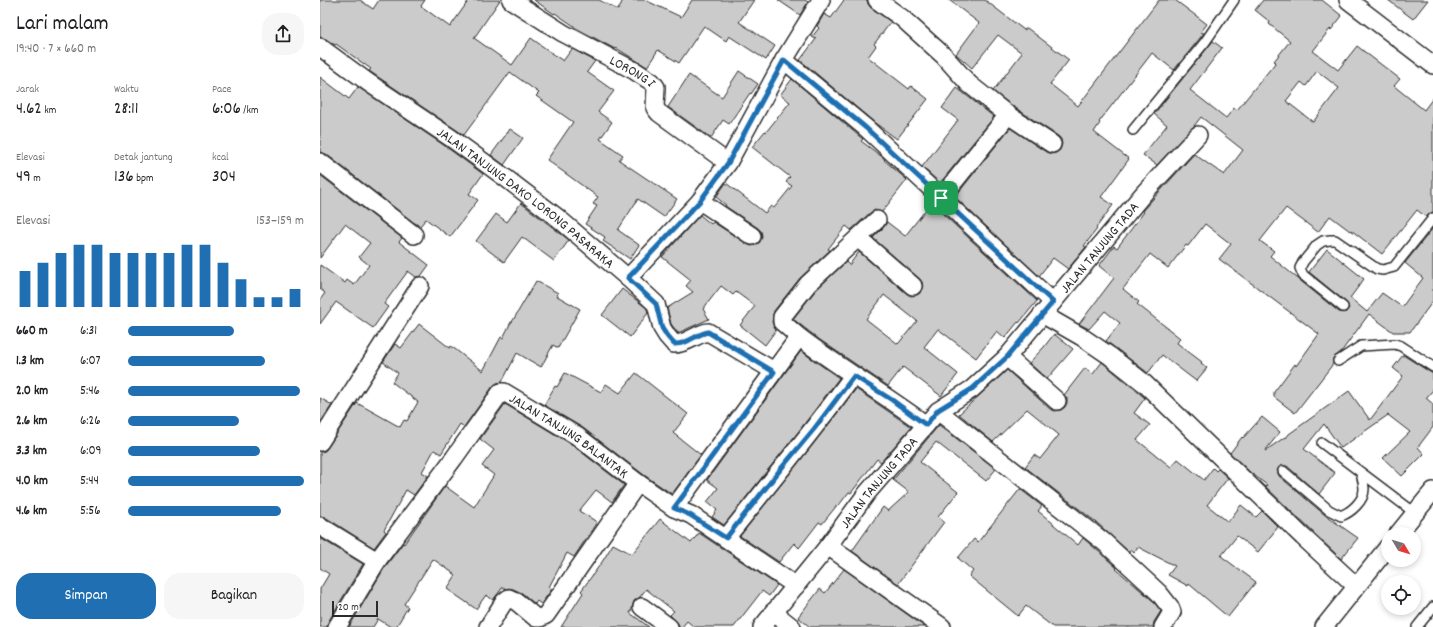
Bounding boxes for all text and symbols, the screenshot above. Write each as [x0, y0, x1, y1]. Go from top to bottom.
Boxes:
text: Lari malam [16, 9, 109, 40]
button: share [262, 13, 304, 55]
text: 19:40 · 7 × 660 m [16, 40, 96, 59]
street label: LORONG I [605, 51, 660, 92]
text: Jarak [16, 82, 39, 98]
text: Waktu [114, 82, 139, 98]
text: Pace [212, 82, 231, 98]
text: 4.62 [16, 98, 42, 122]
text: 28:11 [114, 98, 139, 122]
text: 6:06 [212, 98, 241, 122]
text: km [42, 103, 56, 119]
text: /km [241, 103, 258, 119]
street label: JALAN TANJUNG DAKO LORONG PASARAKA [432, 123, 618, 274]
text: Elevasi [16, 150, 45, 166]
text: Detak jantung [114, 150, 173, 166]
text: kcal [212, 150, 229, 166]
text: 49 [16, 166, 31, 190]
text: 136 [114, 166, 134, 190]
text: 304 [212, 166, 236, 190]
text: m [31, 171, 41, 187]
text: bpm [134, 171, 154, 187]
pin [924, 181, 958, 215]
icon: arrive [930, 187, 952, 209]
street label: JALAN TANJUNG TADA [1056, 198, 1145, 298]
text: Elevasi [16, 212, 50, 231]
text: 153–159 m [256, 212, 304, 231]
text: 660 m [16, 322, 48, 341]
text: 6:31 [80, 322, 97, 341]
text: 1.3 km [16, 352, 44, 371]
text: 6:07 [80, 352, 101, 371]
text: 2.0 km [16, 382, 48, 401]
text: 5:46 [80, 382, 100, 401]
street label: JALAN TANJUNG BALANTAK [505, 389, 632, 484]
text: 2.6 km [16, 412, 47, 431]
text: 6:26 [80, 412, 101, 431]
street label: JALAN TANJUNG TADA [836, 433, 924, 533]
text: 3.3 km [16, 442, 47, 461]
text: 6:09 [80, 442, 102, 461]
text: 4.0 km [16, 472, 48, 491]
text: 5:44 [80, 472, 99, 491]
text: 4.6 km [16, 502, 47, 521]
text: 5:56 [80, 502, 101, 521]
north arrow [1381, 527, 1421, 567]
map controls [1381, 527, 1421, 615]
button: Simpan [16, 573, 156, 619]
button: Bagikan [164, 573, 304, 619]
button: locate [1381, 575, 1421, 615]
scale bar [332, 599, 378, 618]
text: 20 m [338, 600, 359, 616]

